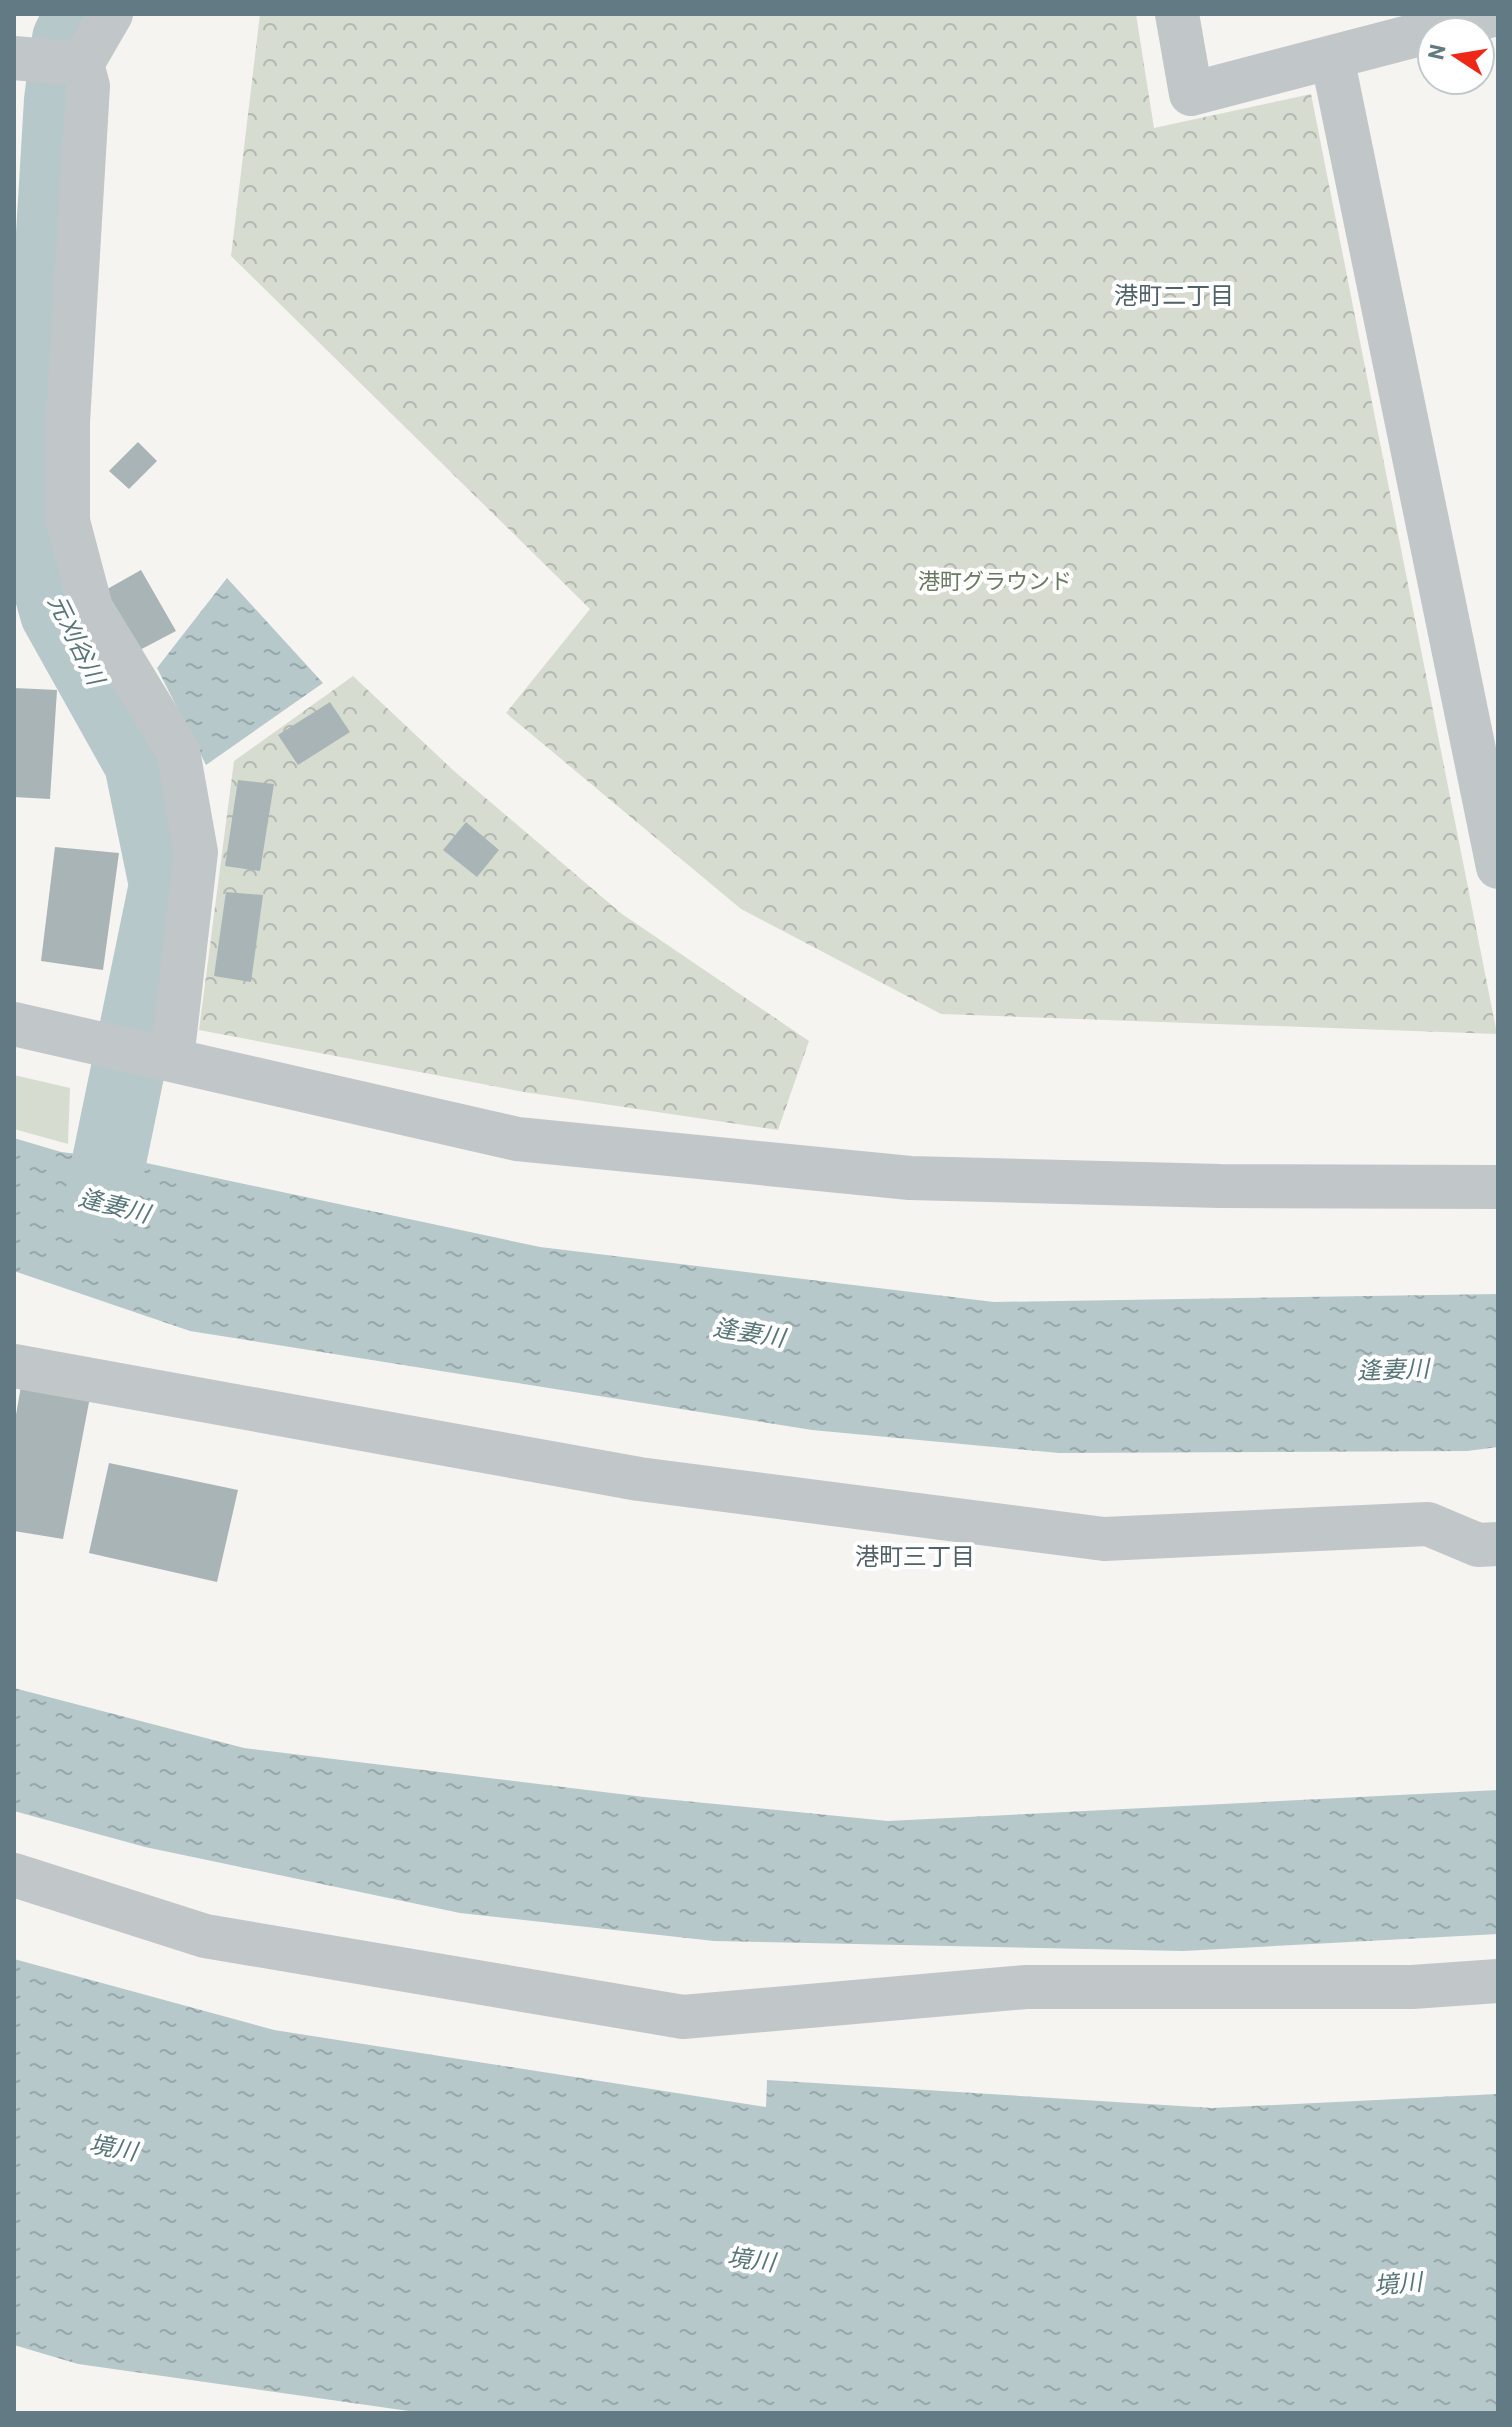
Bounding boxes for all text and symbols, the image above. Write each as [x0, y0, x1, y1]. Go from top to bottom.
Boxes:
north arrow [1416, 16, 1496, 96]
text: N [1421, 42, 1450, 61]
district label: 港町二丁目 [1114, 280, 1234, 309]
park label: 港町グラウンド [918, 567, 1072, 593]
water label: 元刈谷川 [43, 590, 113, 692]
water label: 逢妻川 [76, 1182, 156, 1228]
water label: 逢妻川 [711, 1312, 790, 1352]
water label: 逢妻川 [1356, 1353, 1432, 1384]
district label: 港町三丁目 [855, 1541, 975, 1570]
water label: 境川 [87, 2128, 142, 2165]
water label: 境川 [726, 2241, 780, 2276]
water label: 境川 [1373, 2266, 1426, 2299]

